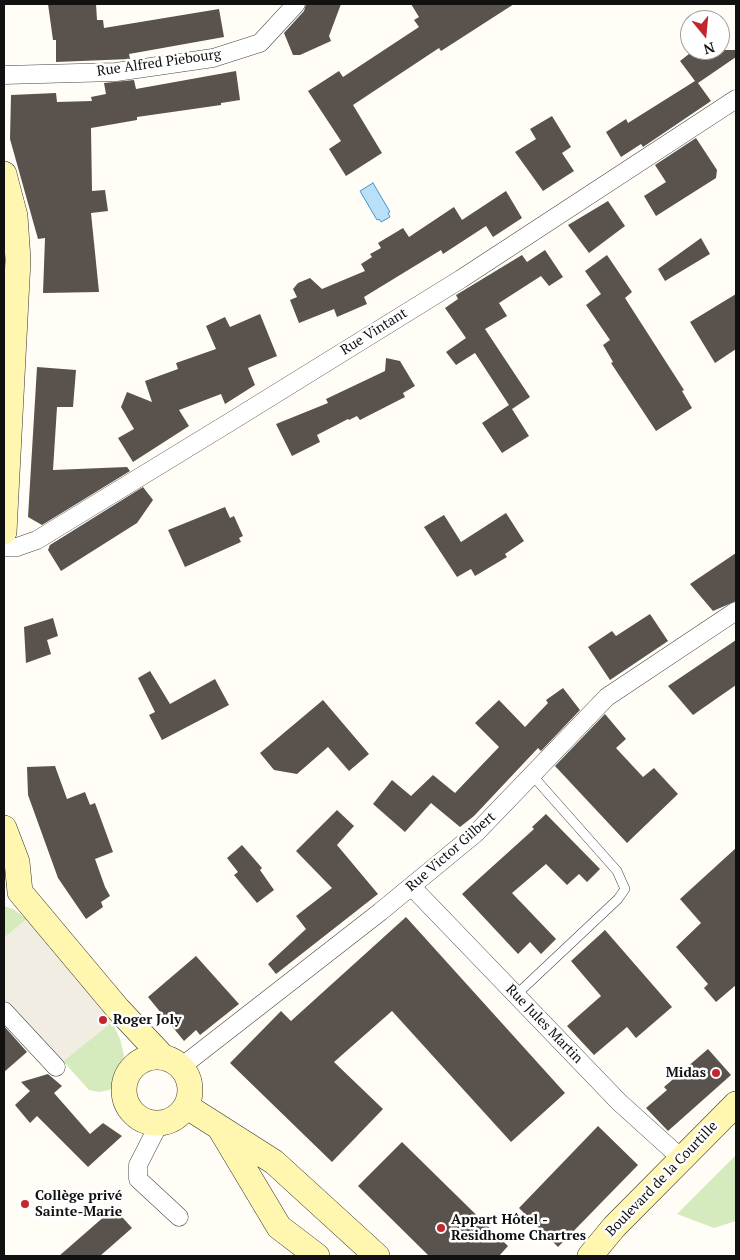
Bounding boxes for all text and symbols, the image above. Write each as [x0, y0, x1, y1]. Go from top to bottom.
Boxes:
north arrow [680, 10, 730, 60]
text: N [701, 38, 717, 60]
street label: Rue Alfred Piebourg [96, 46, 222, 80]
street label: Rue Vintant [338, 305, 410, 359]
street label: Rue Victor Gilbert [403, 809, 499, 895]
street label: Rue Jules Martin [502, 981, 586, 1067]
place label: Roger Joly [113, 1012, 181, 1028]
marker: Roger Joly [97, 1014, 109, 1026]
place label: Midas [666, 1065, 706, 1081]
marker: Midas [710, 1067, 722, 1079]
street label: Boulevard de la Courtille [603, 1118, 721, 1240]
place label: Collège privé Sainte-Marie [35, 1188, 122, 1220]
marker: Collège privé Sainte-Marie [19, 1198, 31, 1210]
place label: Appart Hôtel - Residhome Chartres [451, 1212, 586, 1244]
marker: Appart Hôtel - Residhome Chartres [435, 1222, 447, 1234]

